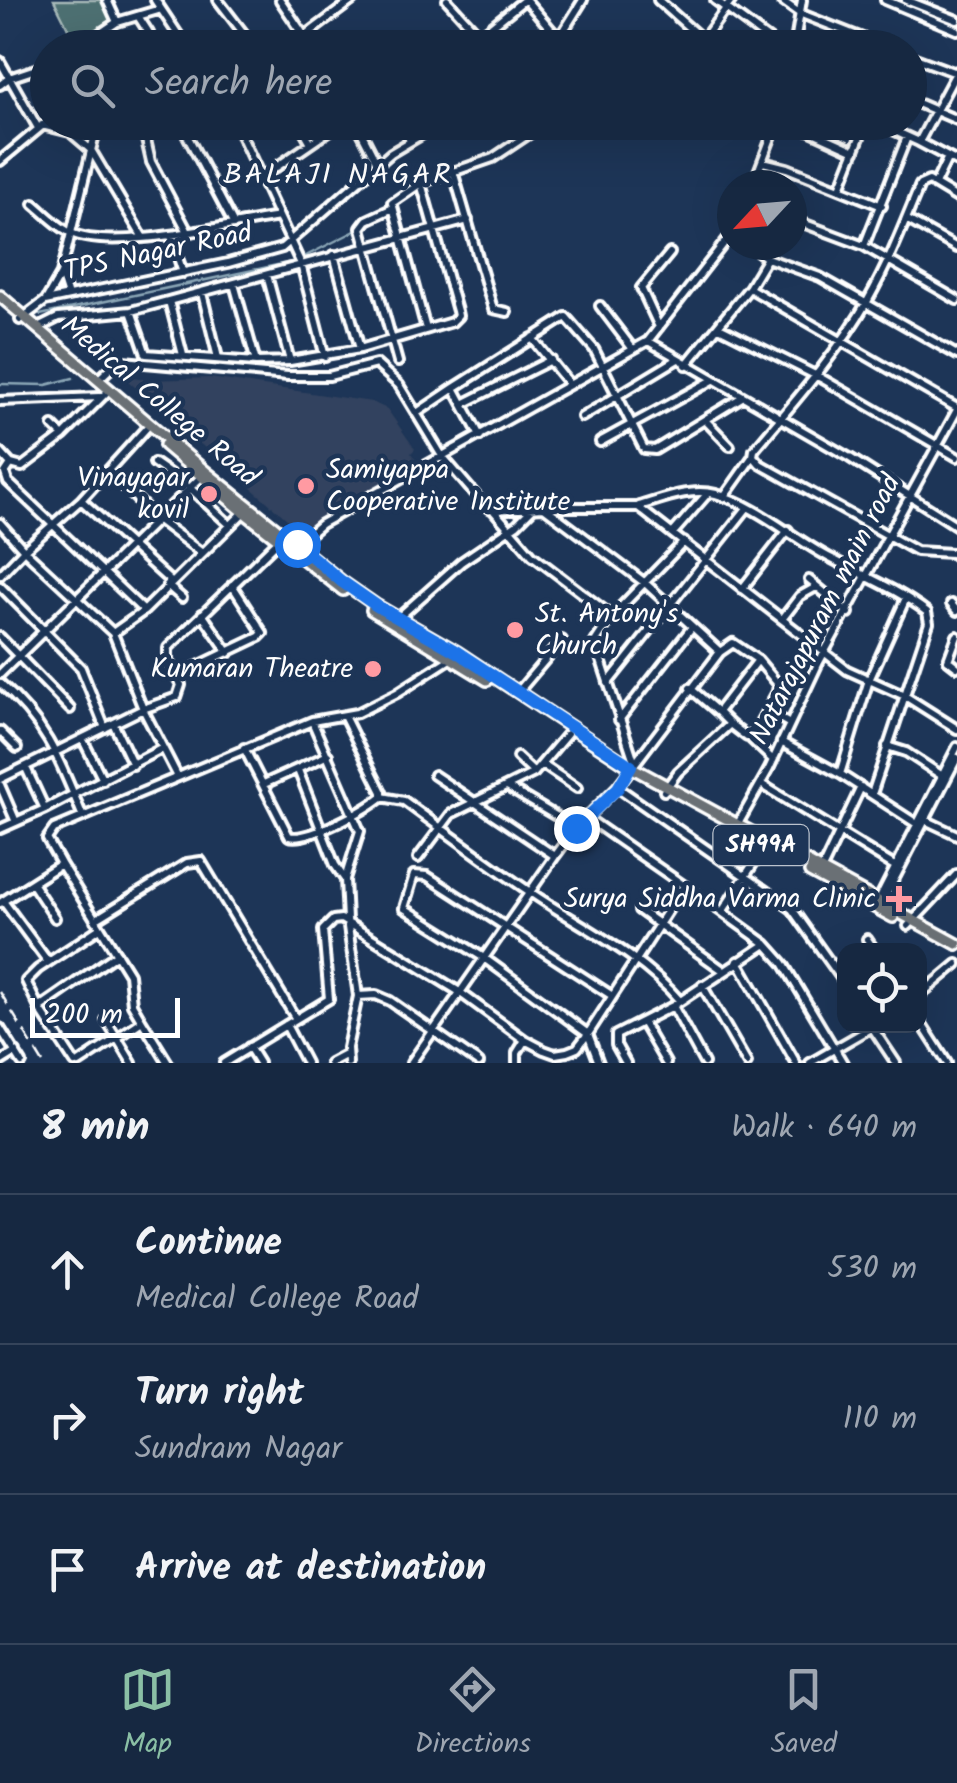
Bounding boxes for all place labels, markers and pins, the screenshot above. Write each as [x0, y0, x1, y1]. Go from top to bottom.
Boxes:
place label: Samiyappa Cooperative Institute [326, 448, 571, 525]
place label: Vinayagar kovil [77, 456, 191, 533]
marker: Samiyappa Cooperative Institute [295, 475, 317, 497]
marker: Vinayagar kovil [198, 483, 220, 505]
place label: St. Antony's Church [535, 592, 678, 669]
marker: St. Antony's Church [504, 619, 526, 641]
place label: Kumaran Theatre [151, 647, 353, 692]
marker: Kumaran Theatre [362, 658, 384, 680]
place label: Surya Siddha Varma Clinic [564, 877, 876, 922]
marker: Surya Siddha Varma Clinic [886, 886, 912, 912]

